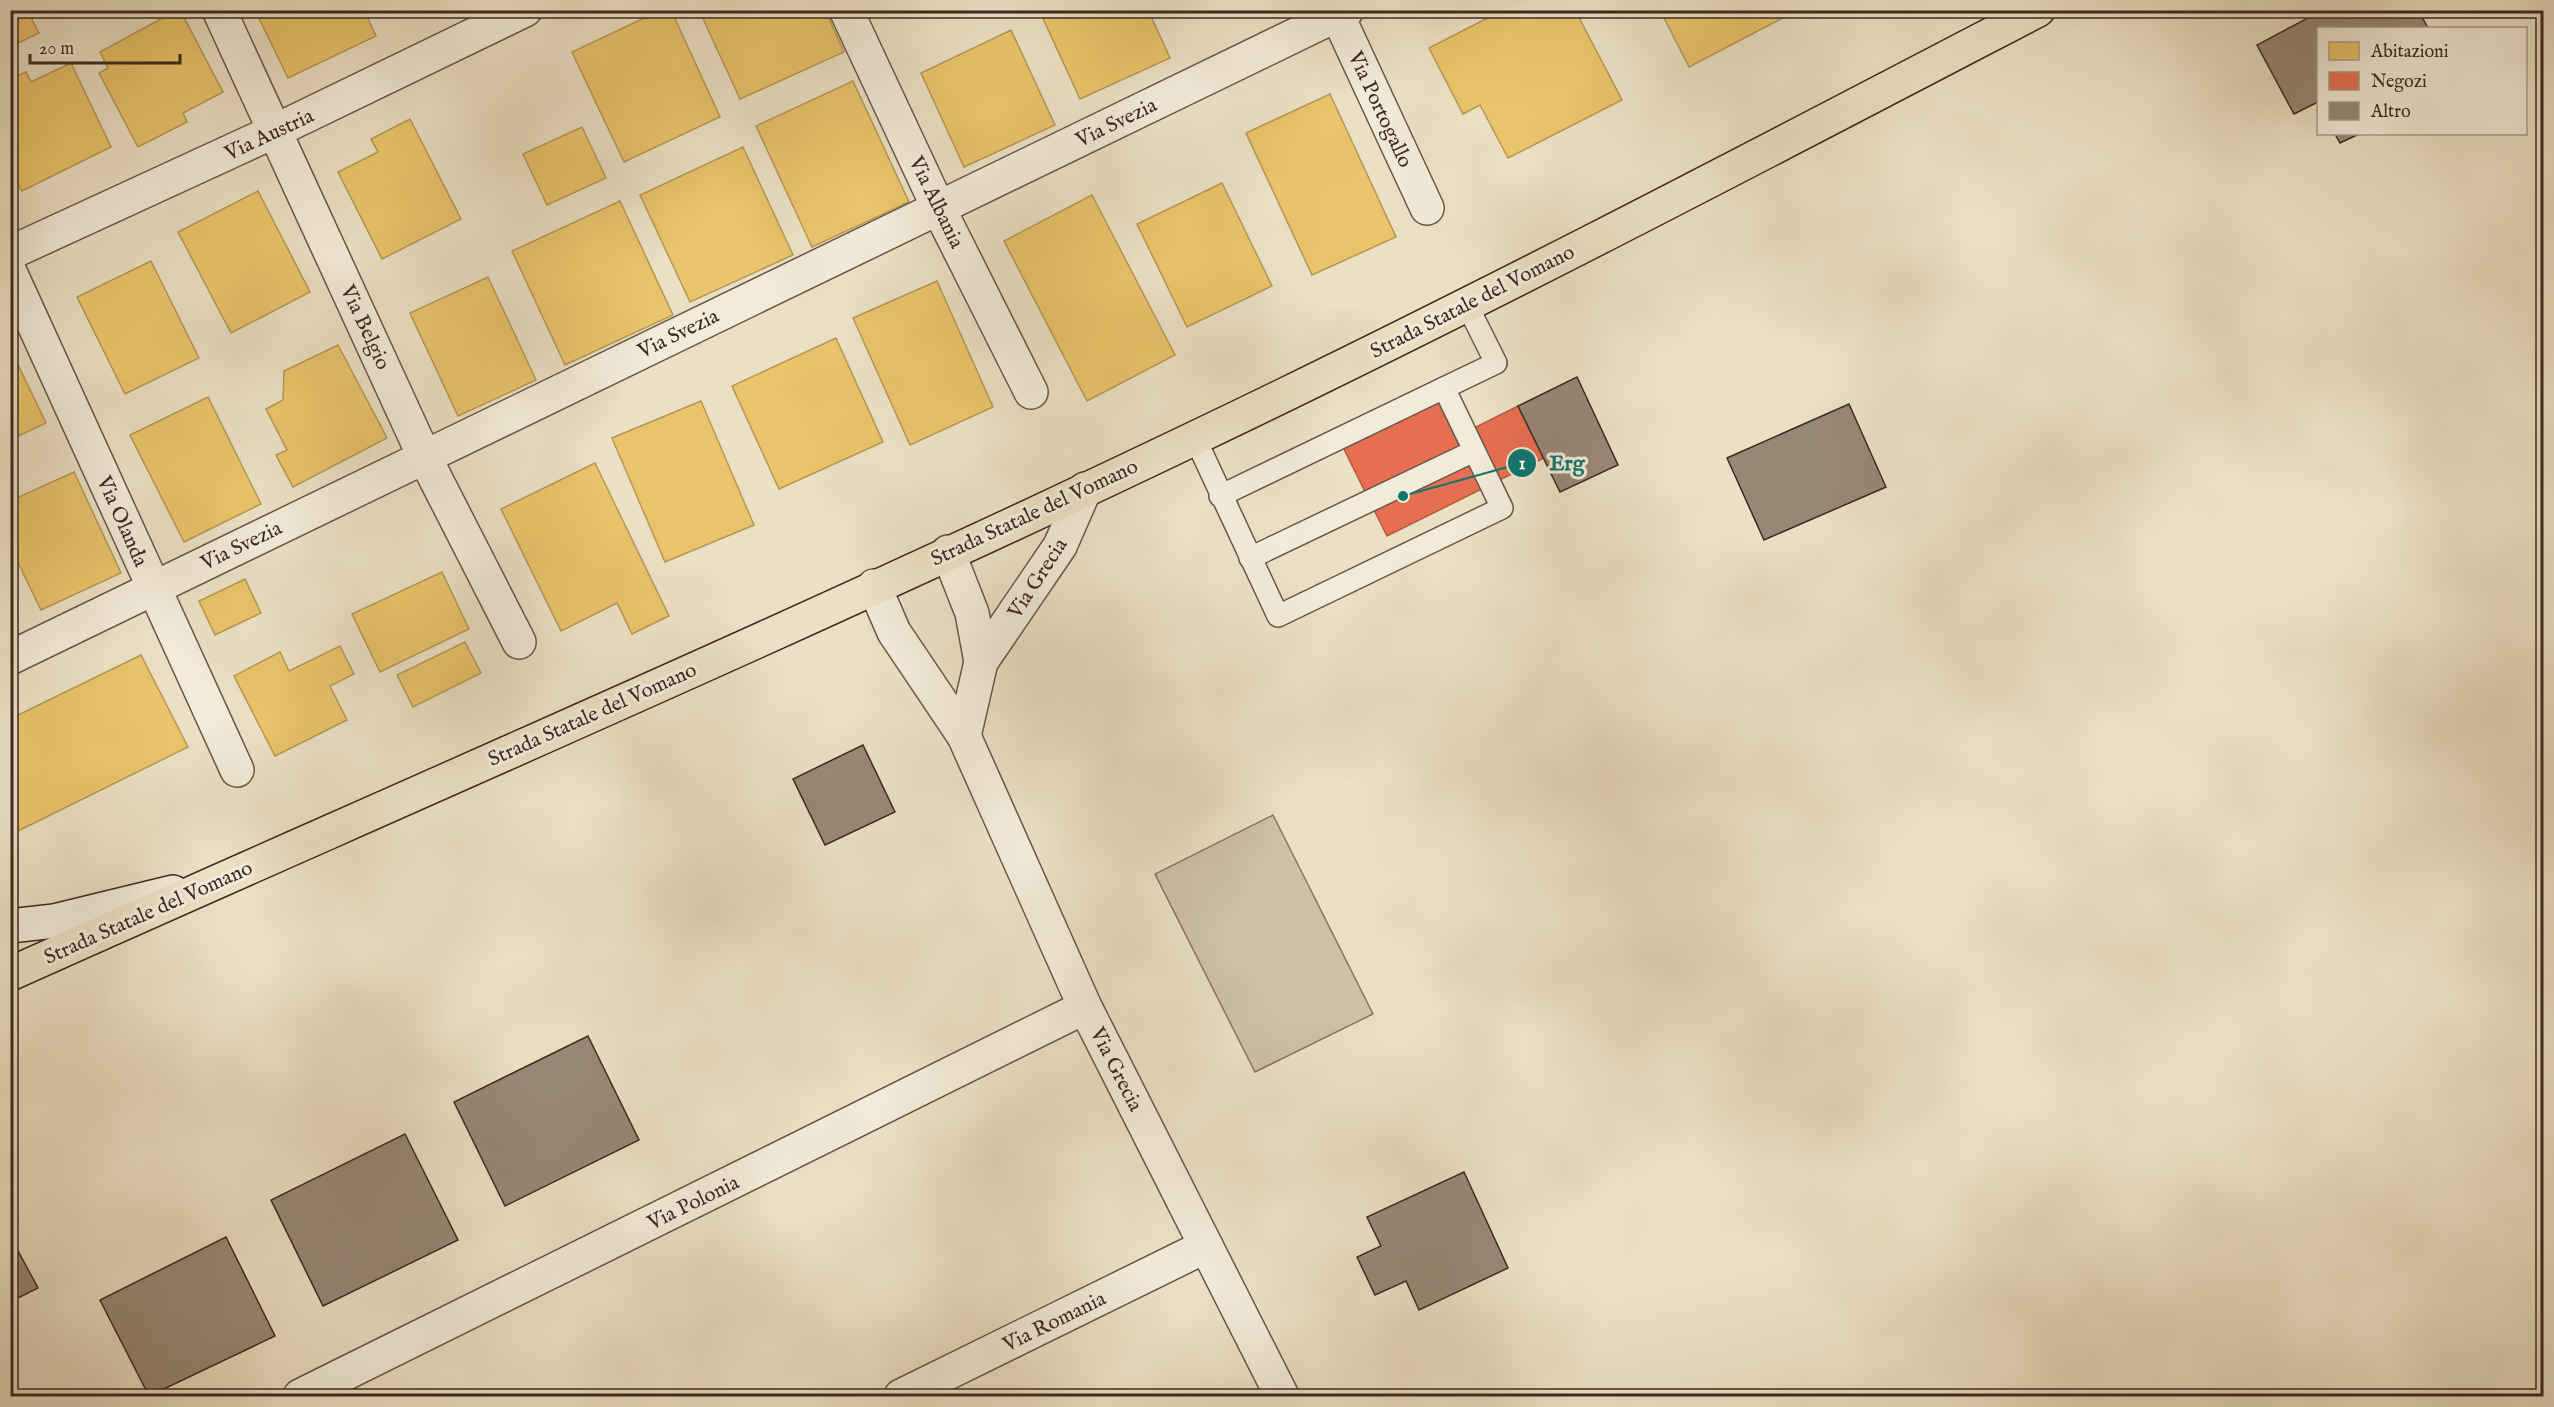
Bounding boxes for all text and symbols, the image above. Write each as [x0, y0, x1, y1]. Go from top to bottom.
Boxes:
scale bar [30, 27, 180, 65]
legend [2317, 27, 2527, 135]
text: 20 m [39, 38, 74, 61]
text: Abitazioni [2370, 41, 2449, 64]
street label: Via Portogallo [1340, 46, 1418, 172]
text: Negozi [2371, 71, 2427, 94]
street label: Via Svezia [1071, 92, 1162, 155]
text: Altro [2370, 101, 2411, 124]
street label: Via Austria [220, 103, 319, 168]
street label: Via Albania [901, 151, 970, 254]
street label: Strada Statale del Vomano [1366, 239, 1579, 366]
street label: Via Belgio [333, 280, 396, 374]
street label: Via Svezia [633, 303, 724, 366]
callout: Erg [1507, 443, 1597, 483]
text: Erg [1549, 450, 1586, 478]
street label: Strada Statale del Vomano [927, 453, 1143, 573]
text: 1 [1519, 453, 1526, 476]
street label: Via Olanda [89, 471, 154, 572]
street label: Via Svezia [196, 515, 287, 578]
street label: Via Grecia [1002, 533, 1075, 625]
street label: Strada Statale del Vomano [484, 657, 701, 774]
street label: Strada Statale del Vomano [40, 855, 257, 972]
street label: Via Grecia [1083, 1022, 1149, 1117]
street label: Via Polonia [642, 1169, 745, 1238]
street label: Via Romania [998, 1285, 1111, 1359]

